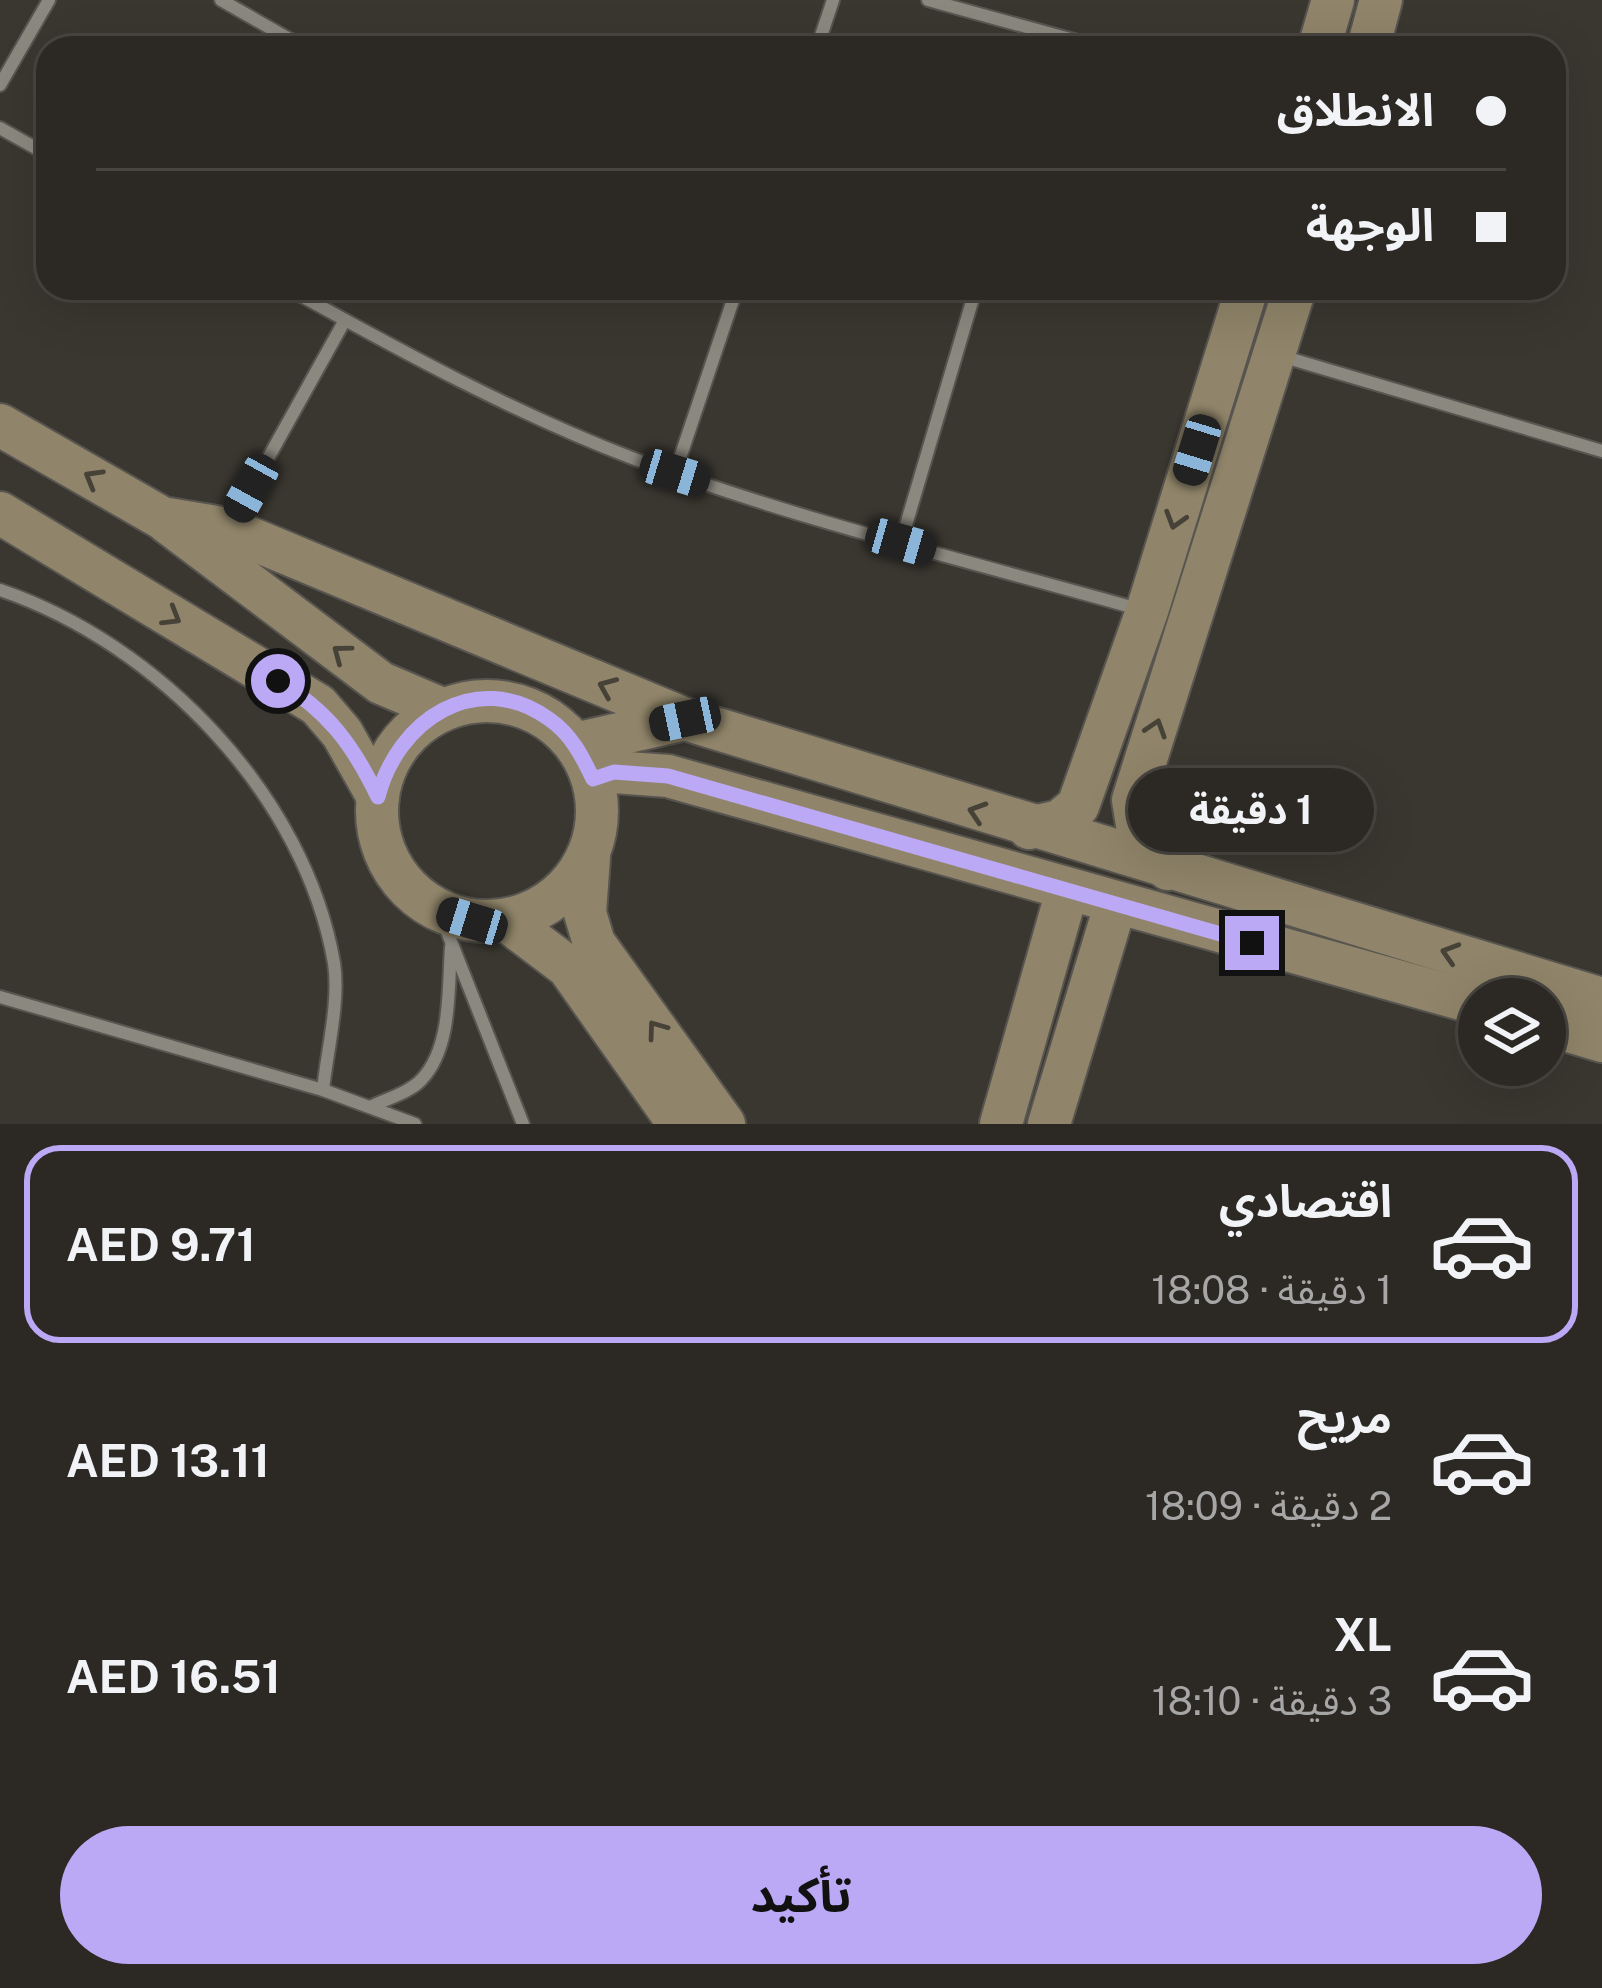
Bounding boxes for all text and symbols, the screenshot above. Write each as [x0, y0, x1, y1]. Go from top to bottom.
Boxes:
text: الانطلاق [1277, 83, 1434, 136]
text: الوجهة [1306, 198, 1434, 251]
car [1169, 410, 1225, 490]
car [635, 445, 715, 501]
car [218, 448, 284, 528]
one-way arrow [84, 469, 105, 492]
one-way arrow [1165, 509, 1190, 530]
car [861, 515, 941, 569]
one-way arrow [159, 603, 181, 625]
one-way arrow [333, 646, 355, 667]
route start [251, 654, 305, 708]
one-way arrow [598, 677, 619, 701]
car [646, 694, 724, 744]
one-way arrow [1142, 718, 1167, 739]
callout: 1 دقيقة [1129, 769, 1375, 853]
text: 1 دقيقة [1189, 787, 1313, 833]
one-way arrow [967, 801, 988, 826]
car [432, 893, 512, 949]
route end [1225, 916, 1279, 970]
one-way arrow [1440, 942, 1461, 967]
map controls [1458, 978, 1566, 1086]
button: layers [1458, 978, 1566, 1086]
one-way arrow [648, 1020, 670, 1042]
text: اقتصادي [1219, 1174, 1392, 1227]
icon: car [1428, 1190, 1536, 1298]
text: AED 9.71 [66, 1218, 256, 1271]
text: 1 دقيقة · 18:08 [1151, 1267, 1392, 1313]
text: مريح [1297, 1390, 1392, 1443]
icon: car [1428, 1406, 1536, 1514]
text: AED 13.11 [66, 1434, 270, 1487]
text: 2 دقيقة · 18:09 [1145, 1483, 1392, 1529]
text: XL [1334, 1608, 1392, 1661]
icon: car [1428, 1622, 1536, 1730]
text: AED 16.51 [66, 1650, 281, 1703]
text: 3 دقيقة · 18:10 [1152, 1678, 1392, 1724]
button: تأكيد [60, 1826, 1542, 1964]

